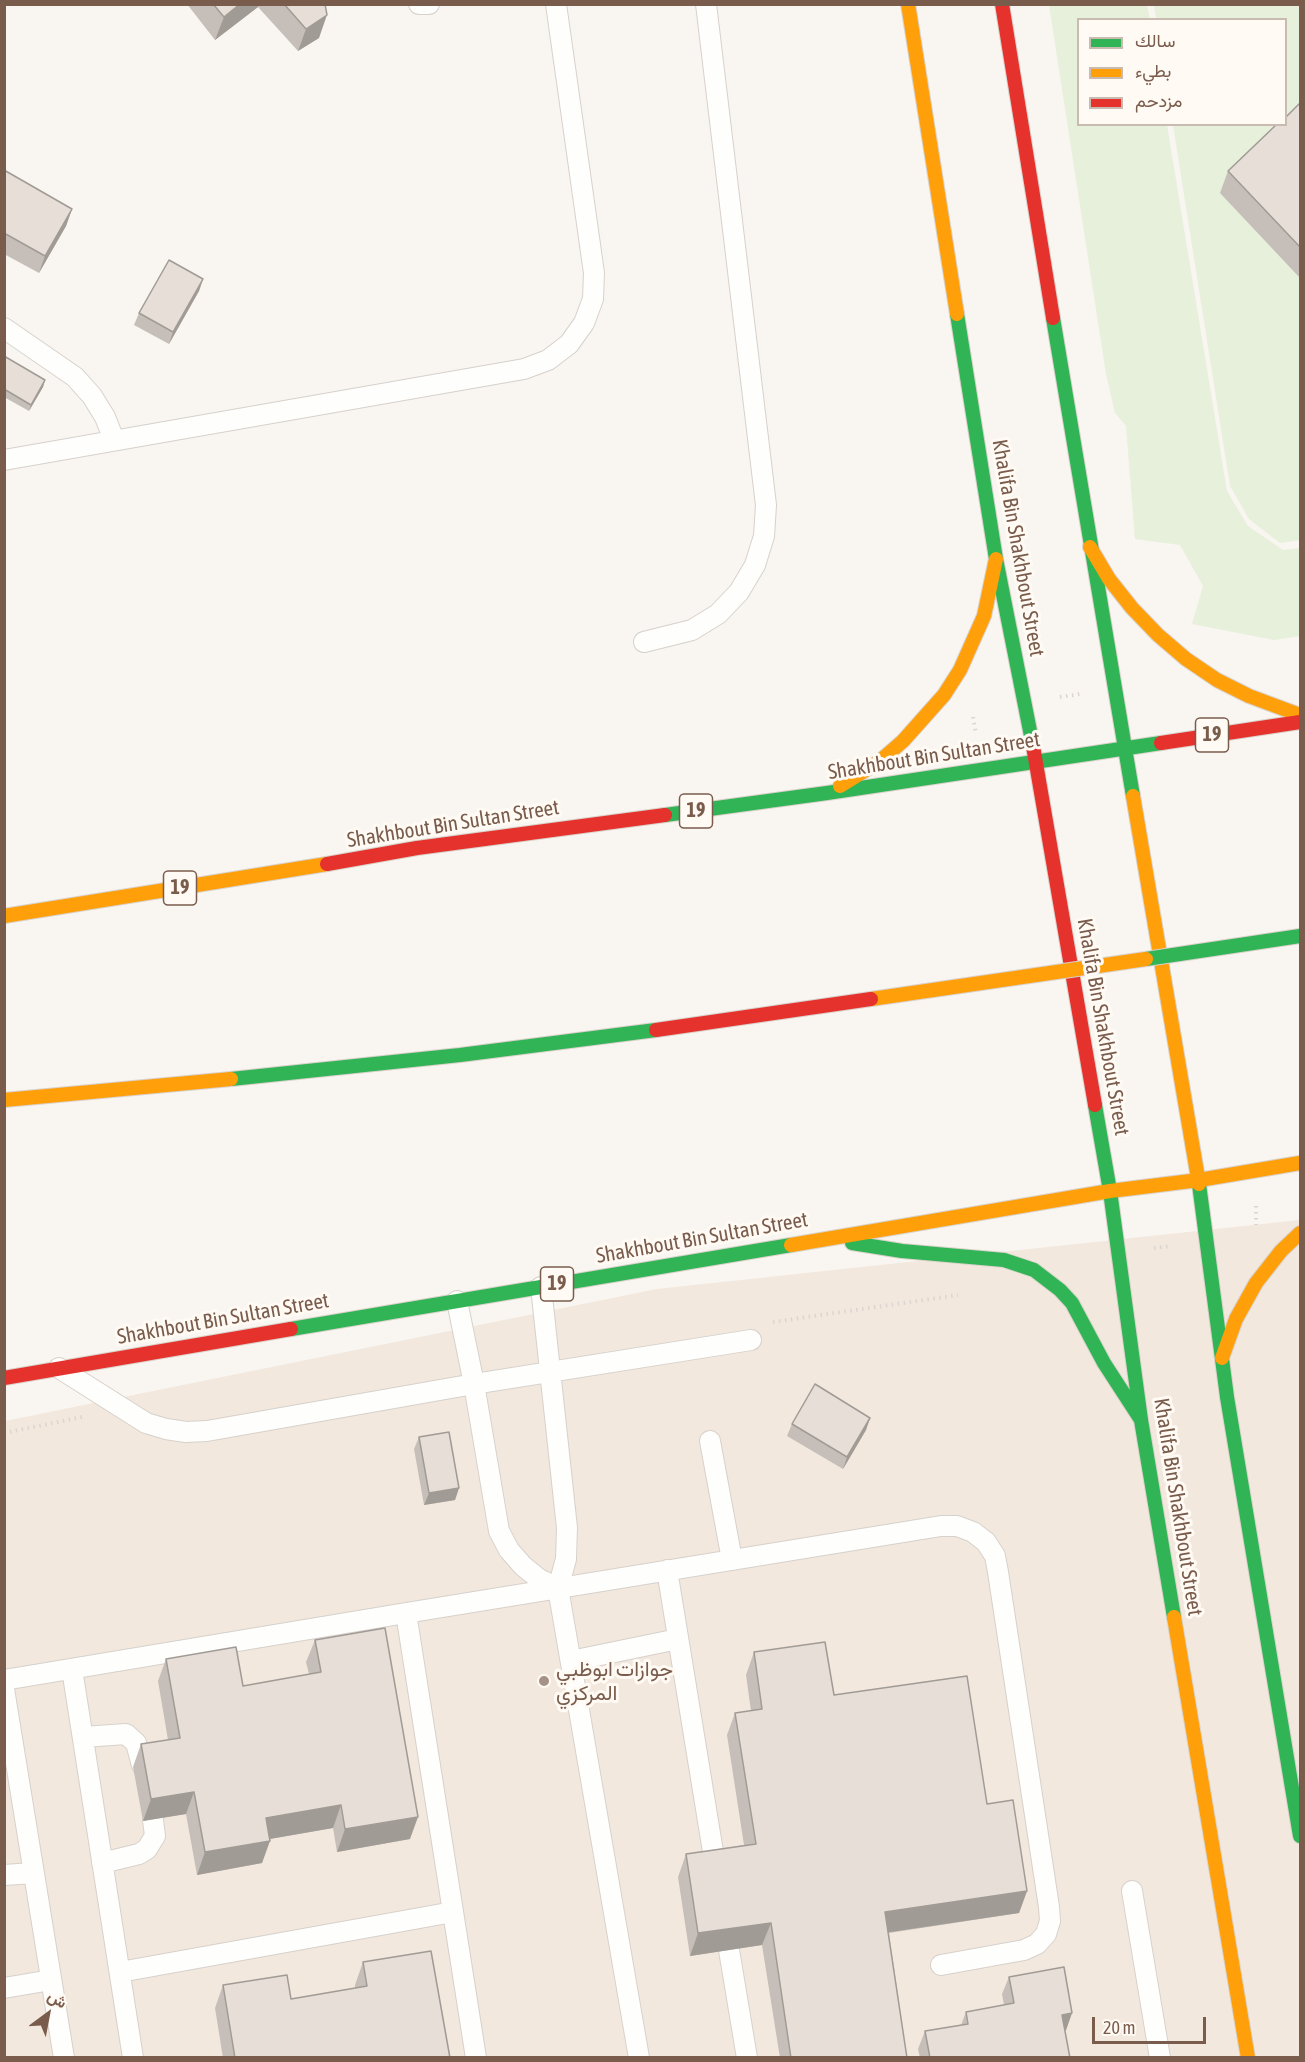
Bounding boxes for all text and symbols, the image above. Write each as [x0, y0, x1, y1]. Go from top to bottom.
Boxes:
legend [1077, 18, 1287, 126]
text: سالك [1135, 30, 1175, 51]
text: بطيء [1135, 60, 1171, 81]
text: مزدحم [1135, 90, 1182, 111]
street label: Khalifa Bin Shakhbout Street [986, 437, 1050, 659]
road number: 19 [1196, 718, 1228, 752]
street label: Shakhbout Bin Sultan Street [826, 727, 1042, 785]
road number: 19 [680, 794, 712, 828]
street label: Shakhbout Bin Sultan Street [345, 795, 561, 853]
road number: 19 [164, 871, 196, 905]
street label: Khalifa Bin Shakhbout Street [1071, 916, 1135, 1138]
street label: Shakhbout Bin Sultan Street [594, 1207, 810, 1269]
road number: 19 [540, 1267, 574, 1301]
street label: Shakhbout Bin Sultan Street [115, 1288, 331, 1350]
street label: Khalifa Bin Shakhbout Street [1148, 1396, 1208, 1618]
place label: جوازات ابوظبي المركزي [556, 1656, 673, 1706]
marker: جوازات ابوظبي المركزي [537, 1674, 551, 1688]
north arrow [18, 1984, 78, 2044]
text: ش [45, 1986, 70, 2011]
scale bar [1095, 2005, 1209, 2043]
text: 20 m [1103, 2017, 1135, 2038]

